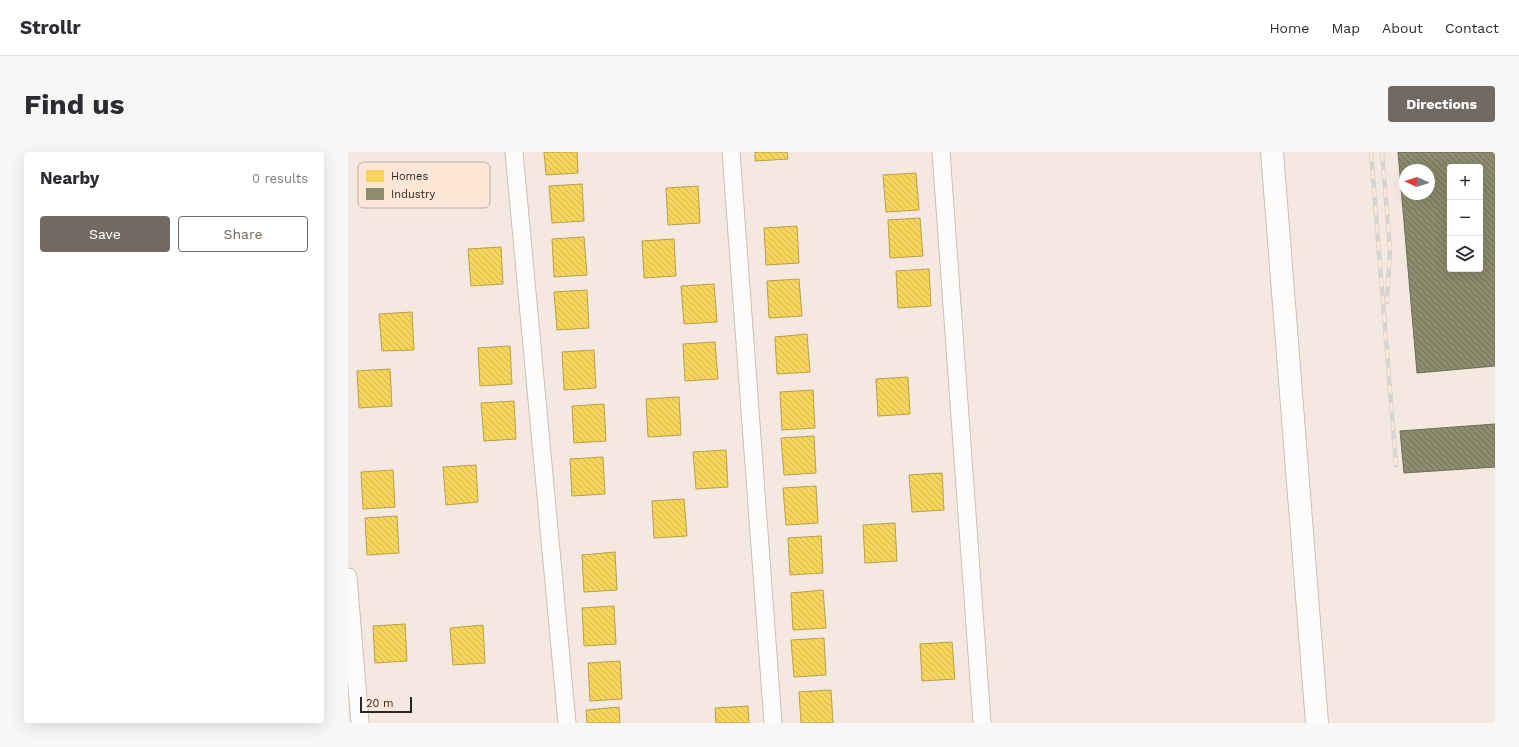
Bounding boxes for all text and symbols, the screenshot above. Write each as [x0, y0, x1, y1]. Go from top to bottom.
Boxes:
text: Strollr [20, 16, 81, 39]
text: Home [1269, 20, 1309, 36]
text: Map [1331, 20, 1360, 36]
text: About [1382, 20, 1423, 36]
text: Contact [1445, 20, 1499, 36]
button: Directions [1388, 86, 1495, 122]
text: Find us [24, 88, 124, 121]
legend [358, 162, 490, 208]
north arrow [1399, 164, 1435, 200]
map controls [1447, 164, 1483, 272]
button: + [1447, 164, 1483, 200]
text: Nearby [40, 168, 99, 188]
text: Homes [391, 170, 428, 183]
text: 0 results [252, 171, 308, 186]
text: Industry [391, 188, 436, 201]
button: − [1447, 200, 1483, 236]
button: Save [40, 216, 170, 252]
button: Share [178, 216, 308, 252]
button: layers [1447, 236, 1483, 272]
scale bar [360, 695, 412, 714]
text: 20 m [366, 697, 394, 710]

